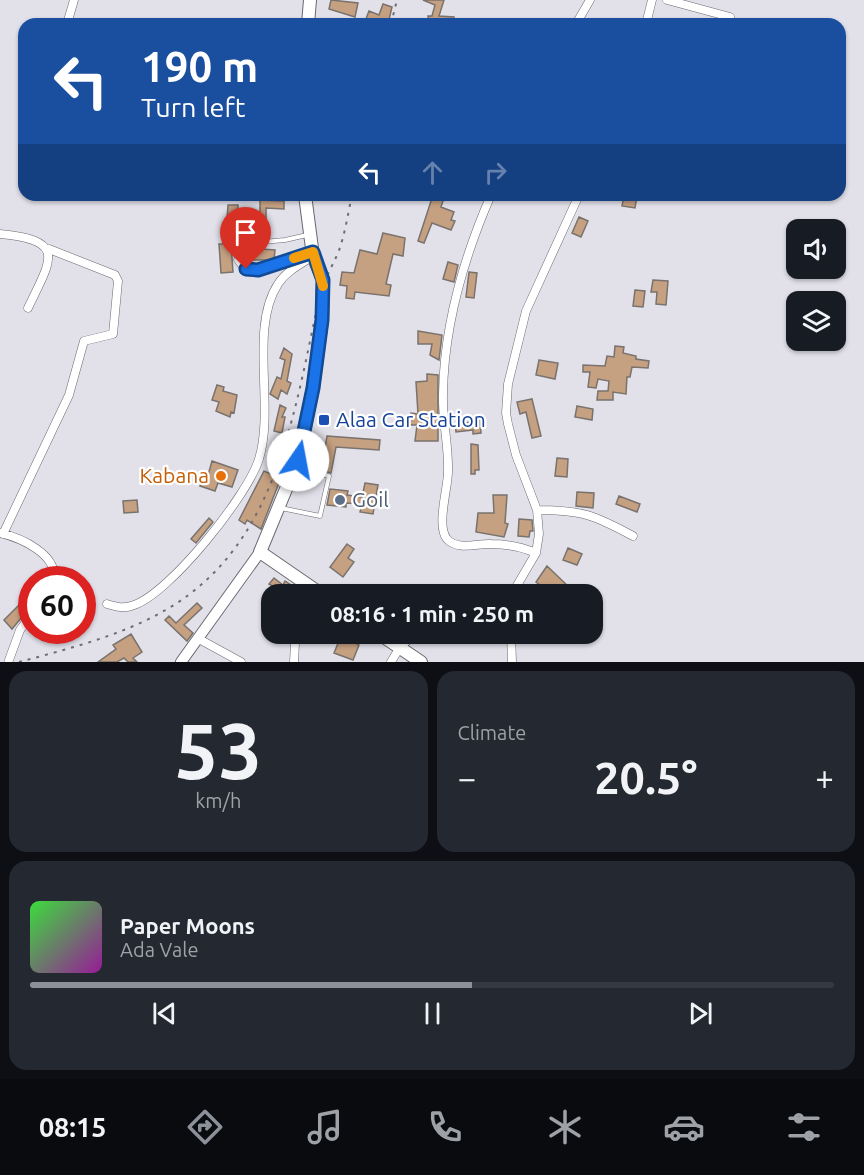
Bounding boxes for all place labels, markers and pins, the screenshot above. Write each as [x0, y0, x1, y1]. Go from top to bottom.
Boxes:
pin [220, 207, 271, 269]
place label: Alaa Car Station [336, 407, 486, 431]
marker: Alaa Car Station [317, 413, 331, 427]
place label: Kabana [140, 463, 209, 487]
marker: Kabana [214, 469, 228, 483]
place label: Goil [352, 487, 389, 511]
marker: Goil [333, 493, 347, 507]

